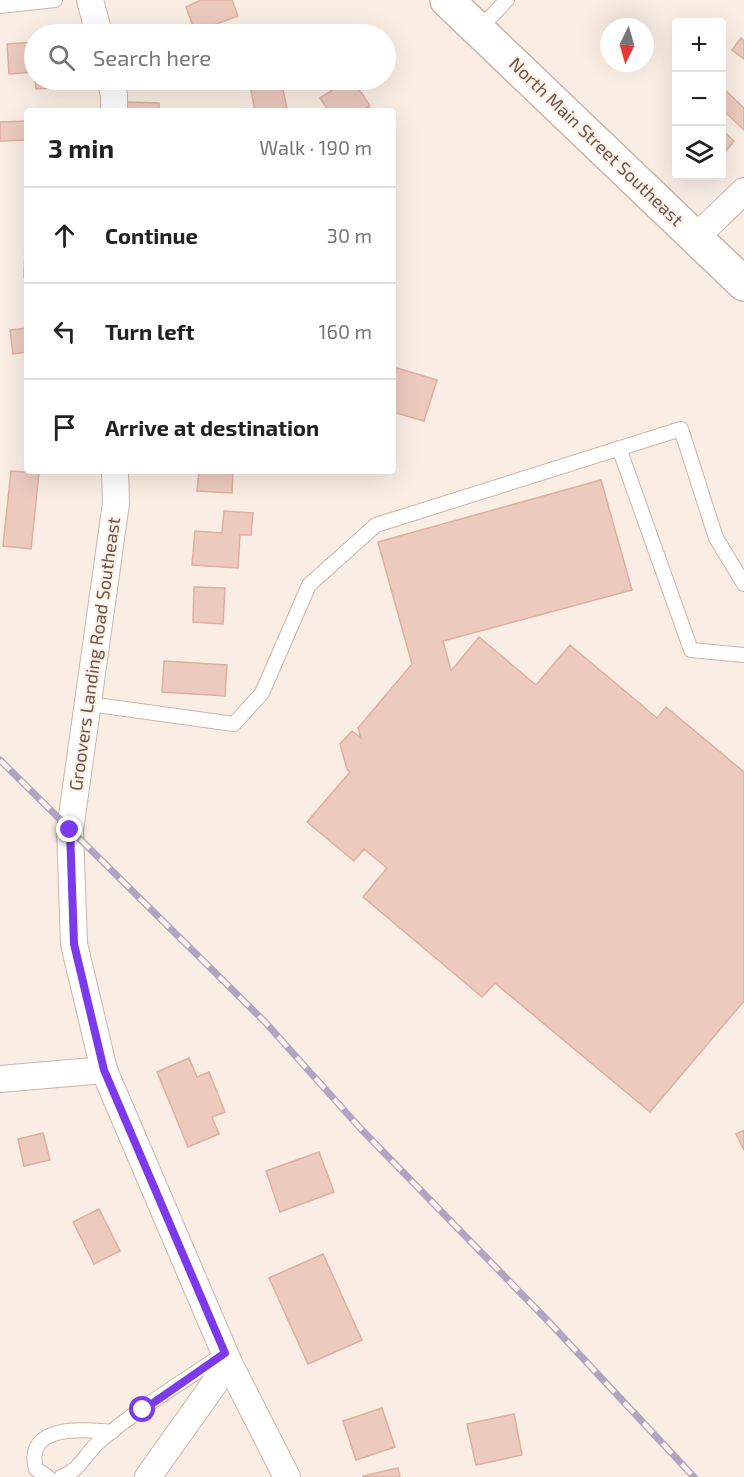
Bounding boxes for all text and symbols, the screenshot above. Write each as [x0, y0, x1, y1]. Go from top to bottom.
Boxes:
north arrow [600, 18, 654, 72]
map controls [672, 18, 726, 180]
button: + [672, 18, 726, 72]
search box [24, 24, 396, 90]
icon: search [45, 41, 78, 74]
text: Search here [93, 44, 211, 70]
street label: North Main Street Southeast [505, 52, 688, 230]
button: − [672, 72, 726, 126]
button: layers [672, 126, 726, 180]
text: 3 min [48, 132, 114, 163]
text: Walk · 190 m [259, 135, 372, 159]
icon: ahead [48, 219, 81, 252]
text: Continue [105, 222, 198, 248]
text: 30 m [327, 223, 372, 247]
icon: left [48, 315, 81, 348]
text: Turn left [105, 318, 194, 344]
text: 160 m [319, 319, 372, 343]
icon: arrive [48, 411, 81, 444]
text: Arrive at destination [105, 414, 319, 440]
street label: Groovers Landing Road Southeast [64, 516, 124, 792]
route end [56, 816, 82, 842]
route start [129, 1396, 155, 1422]

